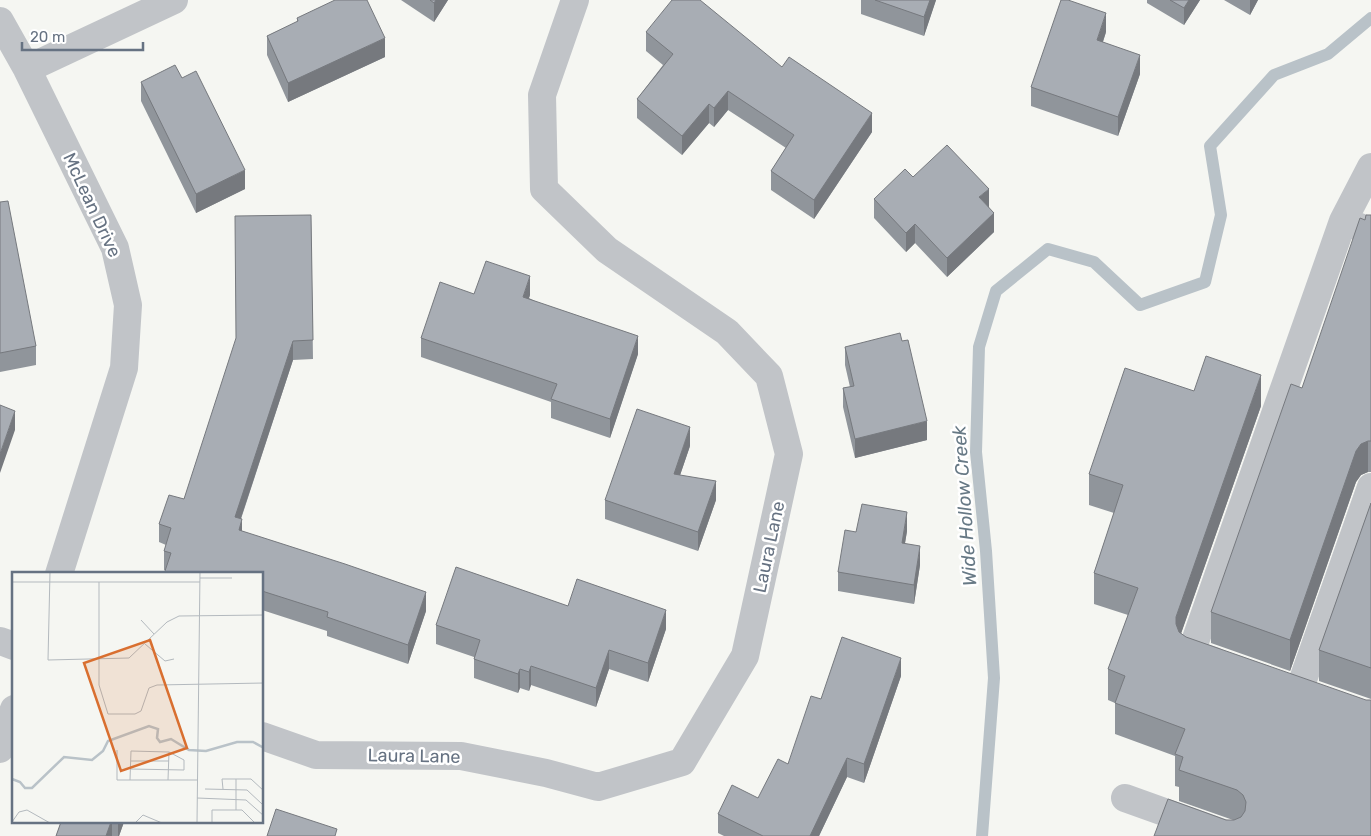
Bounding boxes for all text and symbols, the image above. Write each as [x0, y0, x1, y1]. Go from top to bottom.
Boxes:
scale bar [22, 20, 144, 52]
text: 20 m [30, 28, 65, 46]
street label: McLean Drive [58, 149, 126, 261]
water label: Wide Hollow Creek [947, 425, 982, 587]
street label: Laura Lane [749, 499, 789, 595]
inset map [12, 572, 264, 824]
street label: Laura Lane [367, 744, 461, 768]

